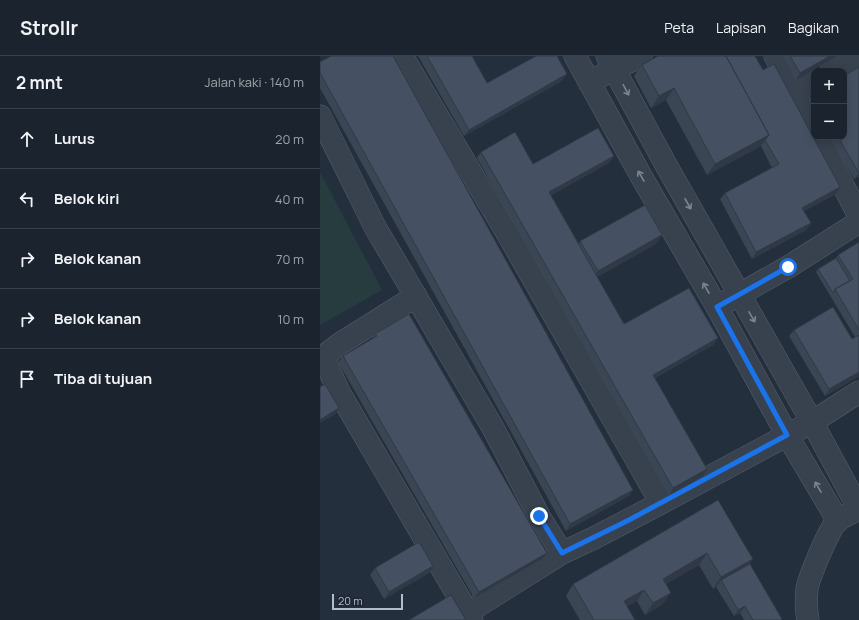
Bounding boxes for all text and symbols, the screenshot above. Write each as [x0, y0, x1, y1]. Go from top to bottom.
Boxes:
text: Strollr [20, 15, 78, 41]
text: Peta [664, 18, 694, 37]
text: Lapisan [716, 18, 766, 37]
text: Bagikan [788, 18, 839, 37]
map controls [811, 68, 847, 140]
button: + [811, 68, 847, 104]
text: 2 mnt [16, 71, 63, 94]
text: Jalan kaki · 140 m [205, 73, 304, 91]
one-way arrow [622, 84, 630, 96]
button: − [811, 104, 847, 140]
icon: ahead [16, 128, 38, 150]
text: Lurus [54, 128, 95, 149]
text: 20 m [275, 130, 304, 148]
one-way arrow [637, 170, 645, 182]
icon: left [16, 188, 38, 210]
text: Belok kiri [54, 188, 120, 209]
text: 40 m [275, 190, 304, 208]
one-way arrow [684, 198, 692, 210]
icon: right [16, 248, 38, 270]
text: Belok kanan [54, 248, 141, 269]
text: 70 m [276, 250, 304, 268]
route start [779, 258, 797, 276]
one-way arrow [702, 282, 710, 294]
icon: right [16, 308, 38, 330]
text: Belok kanan [54, 308, 141, 329]
text: 10 m [277, 310, 304, 328]
one-way arrow [748, 311, 756, 323]
icon: arrive [16, 368, 38, 390]
text: Tiba di tujuan [54, 368, 152, 389]
one-way arrow [813, 481, 821, 493]
route end [530, 507, 548, 525]
scale bar [332, 592, 403, 611]
text: 20 m [338, 593, 363, 608]

